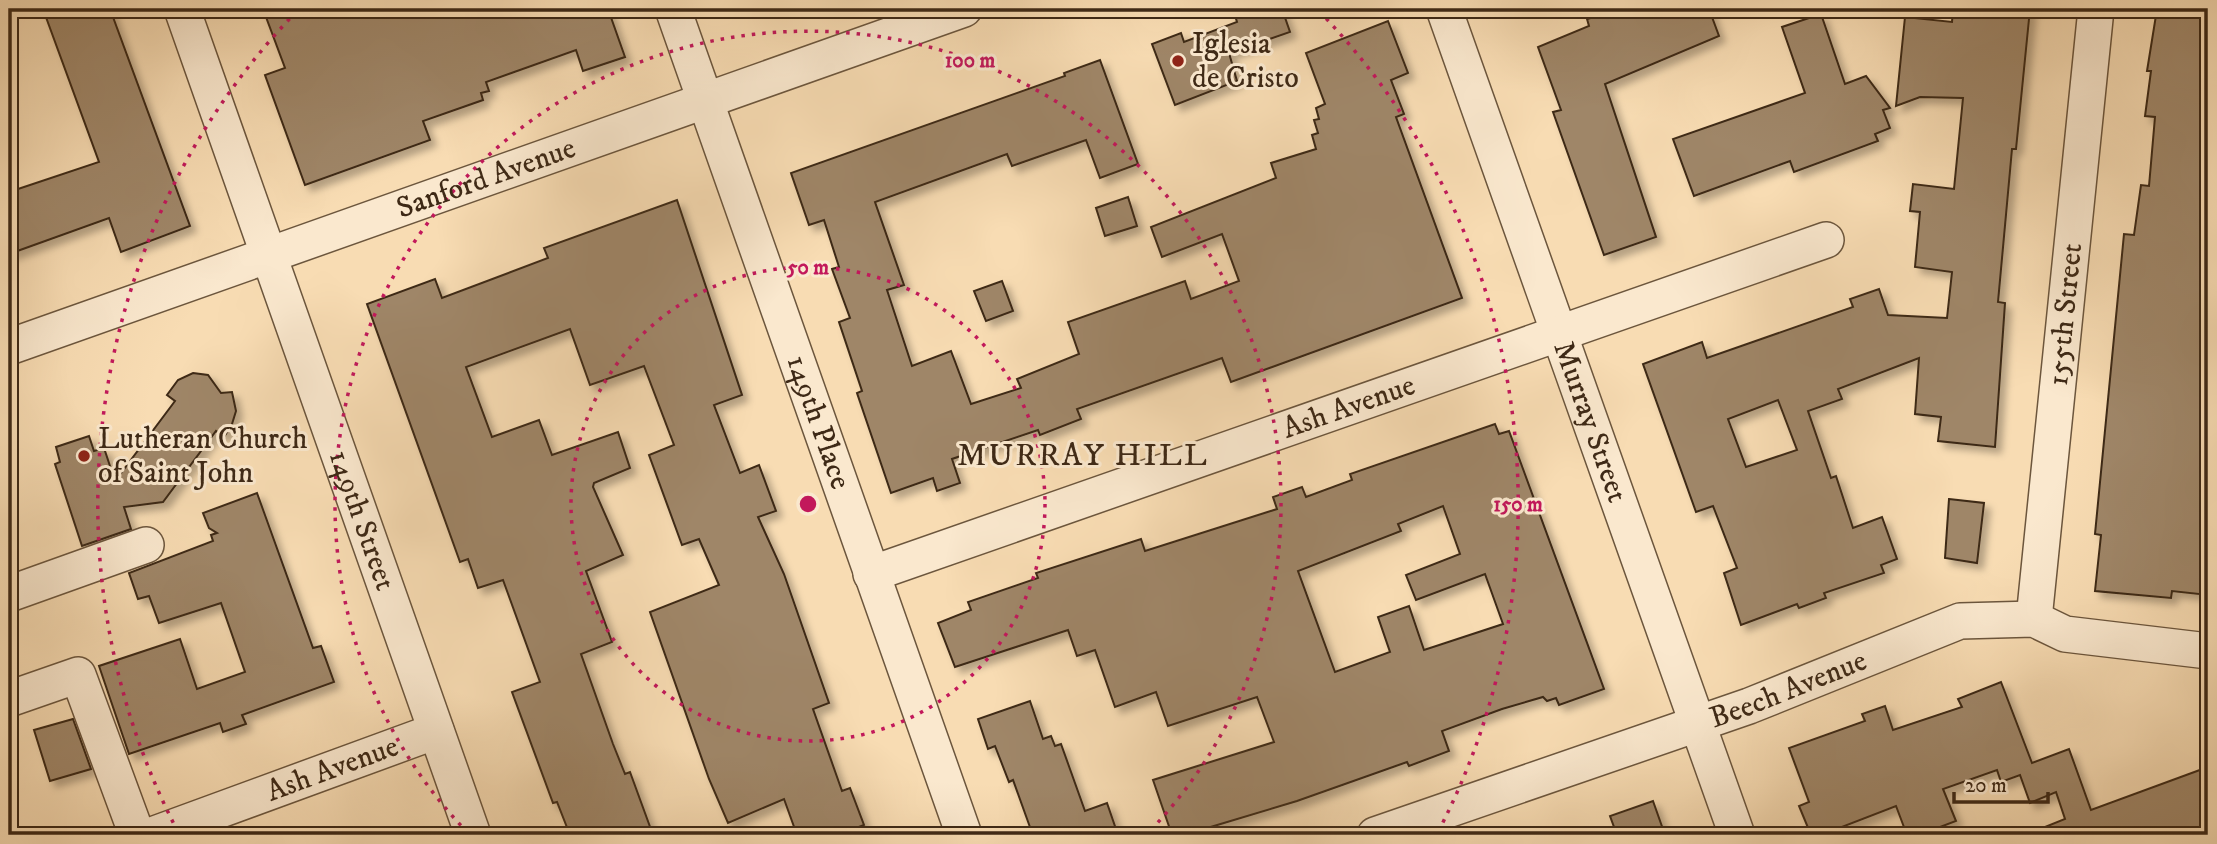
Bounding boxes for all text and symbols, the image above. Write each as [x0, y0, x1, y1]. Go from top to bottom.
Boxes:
place label: Iglesia de Cristo [1192, 26, 1299, 97]
text: 100 m [945, 48, 995, 74]
marker: Iglesia de Cristo [1170, 53, 1186, 69]
street label: Sanford Avenue [392, 130, 580, 227]
street label: 155th Street [2039, 241, 2091, 388]
text: 50 m [786, 255, 829, 281]
street label: Murray Street [1545, 336, 1636, 507]
street label: 149th Place [778, 350, 859, 494]
street label: Ash Avenue [1277, 367, 1420, 447]
place label: Lutheran Church of Saint John [98, 421, 308, 492]
district label: MURRAY HILL [957, 436, 1209, 476]
street label: 149th Street [320, 445, 404, 595]
marker: Lutheran Church of Saint John [76, 448, 92, 464]
centre of rings [796, 492, 820, 516]
text: 150 m [1493, 492, 1543, 518]
street label: Beech Avenue [1705, 642, 1872, 737]
street label: Ash Avenue [261, 728, 403, 810]
scale bar [1954, 760, 2049, 804]
text: 20 m [1965, 773, 2007, 799]

